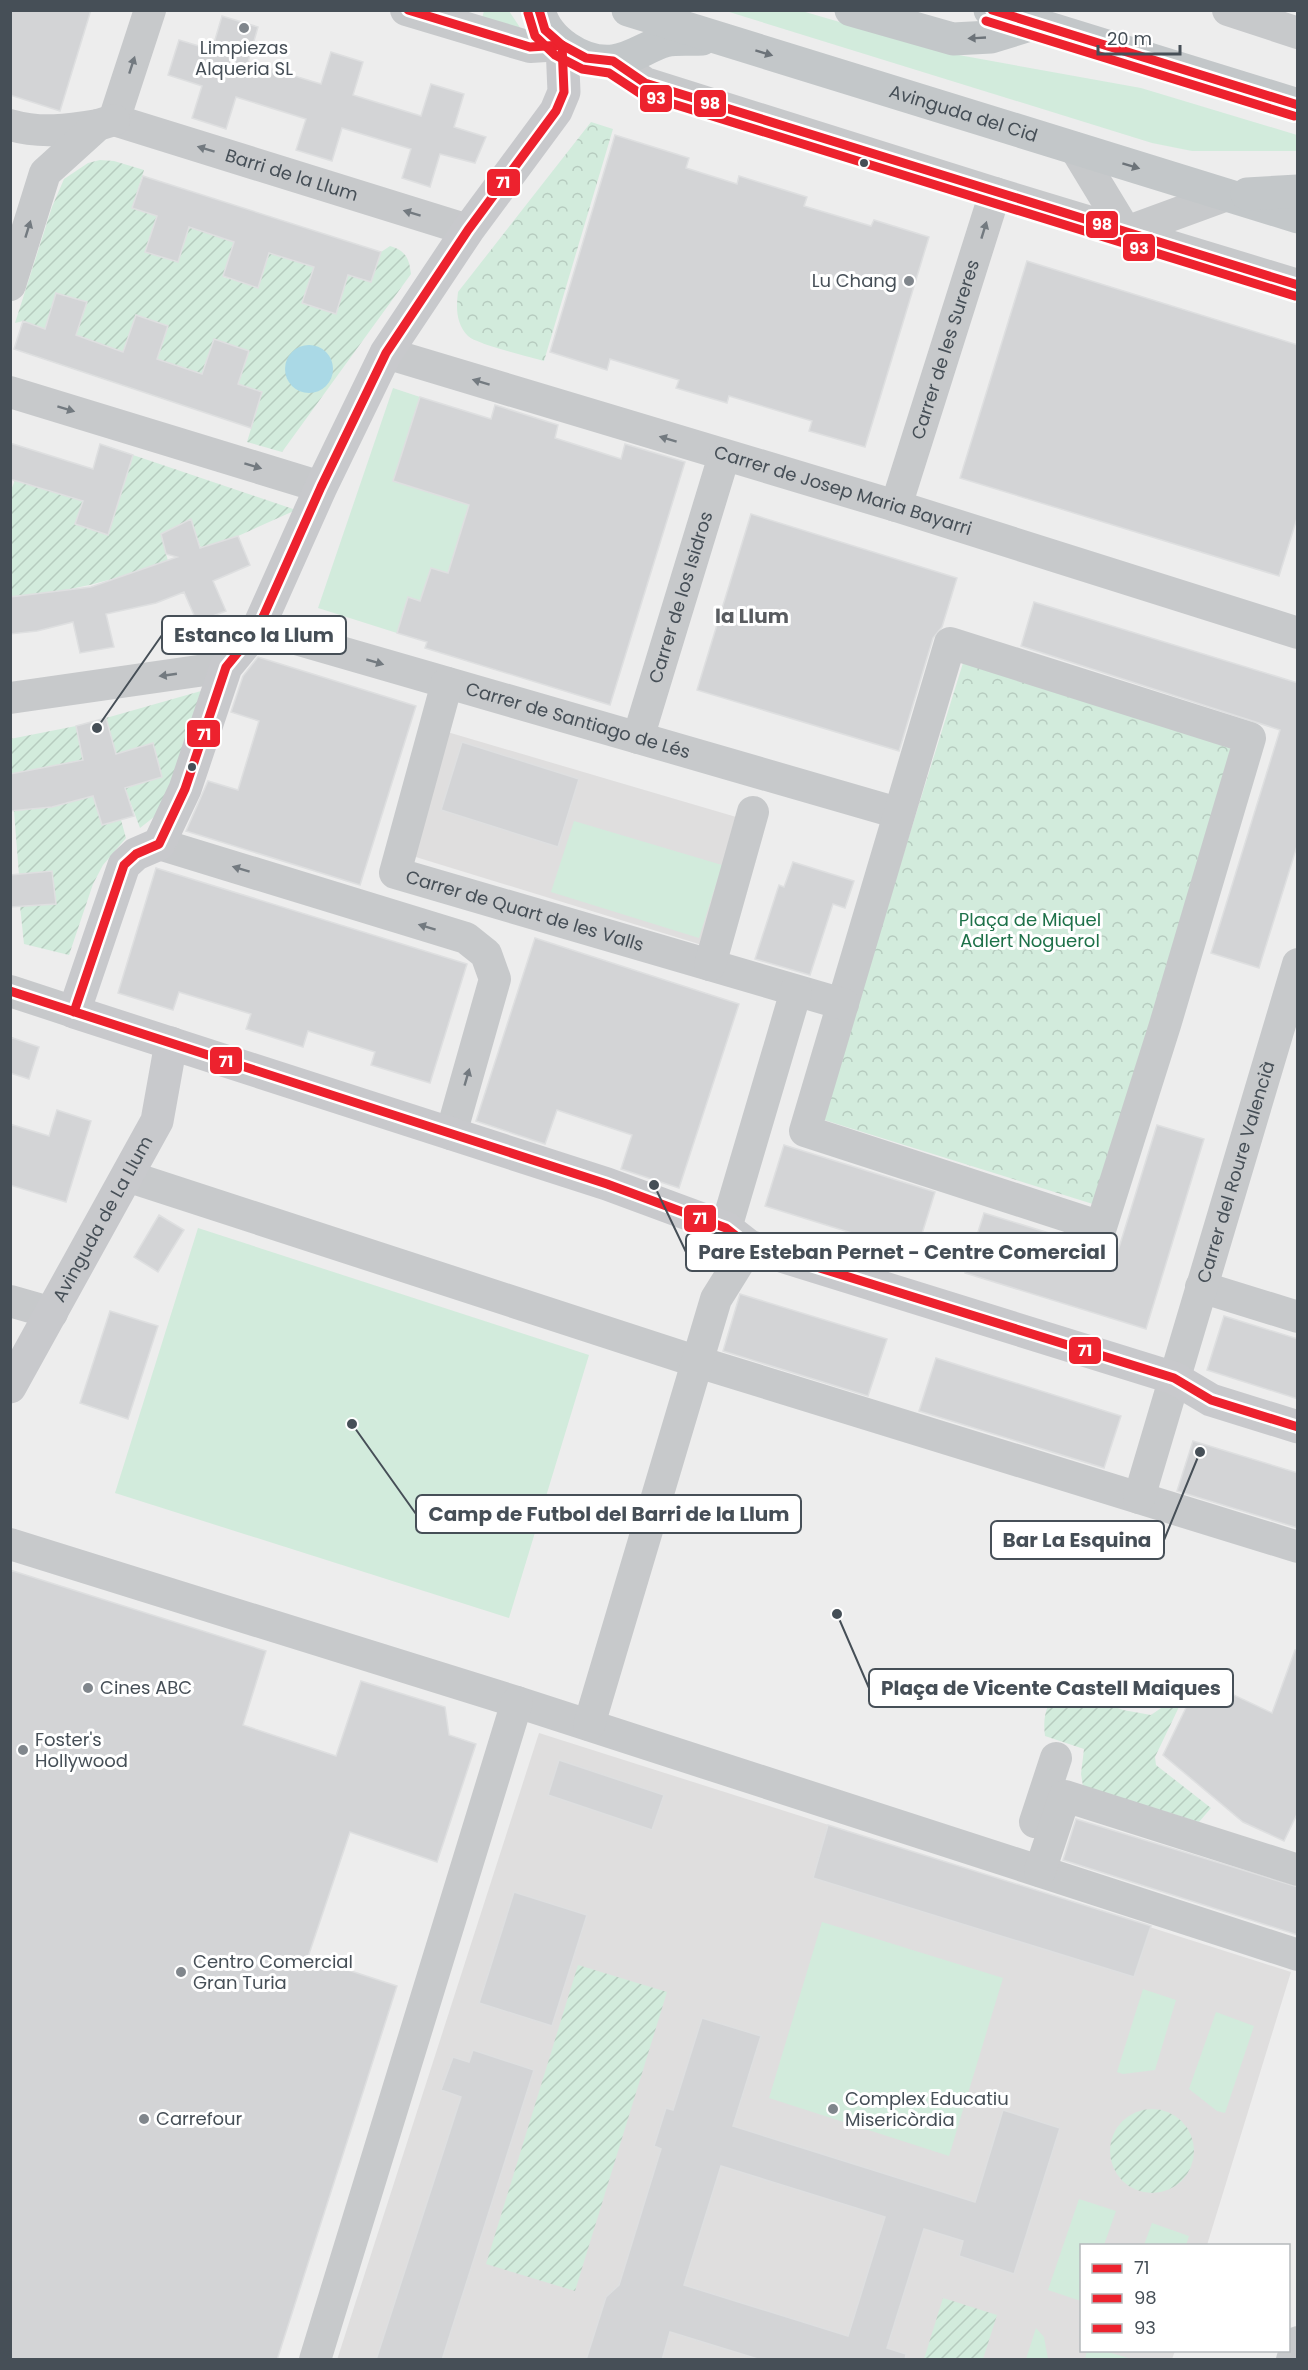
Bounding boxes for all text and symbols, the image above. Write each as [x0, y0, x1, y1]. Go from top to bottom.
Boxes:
scale bar [1098, 18, 1180, 56]
marker: Limpiezas Alqueria SL [237, 21, 251, 35]
text: 20 m [1107, 26, 1152, 51]
one-way arrow [967, 33, 986, 42]
place label: Limpiezas Alqueria SL [195, 35, 293, 81]
one-way arrow [755, 49, 773, 59]
one-way arrow [127, 56, 137, 74]
street label: Avinguda del Cid [886, 78, 1041, 148]
line badge: 93 [639, 84, 673, 113]
text: 93 [646, 87, 666, 110]
line badge: 98 [693, 89, 727, 118]
text: 98 [700, 92, 720, 115]
street label: Barri de la Llum [222, 142, 361, 207]
one-way arrow [197, 144, 215, 153]
unlabelled marker [858, 157, 870, 169]
one-way arrow [1122, 162, 1140, 171]
line badge: 71 [486, 168, 521, 197]
text: 71 [496, 171, 510, 194]
one-way arrow [403, 208, 421, 217]
line badge: 98 [1085, 210, 1119, 239]
text: 98 [1092, 213, 1112, 236]
one-way arrow [24, 220, 33, 238]
one-way arrow [980, 221, 989, 239]
line badge: 93 [1122, 233, 1156, 262]
text: 93 [1129, 237, 1149, 260]
street label: Carrer de les Sureres [905, 256, 985, 443]
place label: Lu Chang [812, 268, 897, 293]
marker: Lu Chang [902, 274, 916, 288]
one-way arrow [472, 377, 490, 386]
one-way arrow [57, 405, 75, 414]
one-way arrow [659, 434, 677, 443]
street label: Carrer de Josep Maria Bayarri [711, 439, 975, 541]
one-way arrow [244, 462, 262, 471]
street label: Carrer de los Isidros [642, 508, 718, 686]
district label: la Llum [715, 602, 789, 630]
callout: Estanco la Llum [162, 616, 346, 654]
text: Estanco la Llum [174, 621, 334, 649]
one-way arrow [366, 658, 384, 667]
one-way arrow [159, 671, 178, 680]
street label: Carrer de Santiago de Lés [463, 676, 693, 764]
line badge: 71 [186, 719, 221, 748]
text: 71 [197, 723, 211, 746]
unlabelled marker [186, 761, 198, 773]
one-way arrow [232, 864, 250, 873]
street label: Carrer de Quart de les Valls [403, 864, 647, 957]
park label: Plaça de Miquel Adlert Noguerol [959, 907, 1101, 953]
one-way arrow [418, 922, 436, 931]
line badge: 71 [209, 1046, 243, 1075]
text: 71 [219, 1050, 233, 1073]
street label: Carrer del Roure Valencià [1191, 1058, 1280, 1286]
one-way arrow [463, 1068, 472, 1086]
street label: Avinguda de La Llum [46, 1131, 158, 1306]
line badge: 71 [683, 1204, 717, 1233]
text: 71 [693, 1207, 707, 1230]
callout: Pare Esteban Pernet - Centre Comercial [686, 1233, 1117, 1271]
text: Pare Esteban Pernet - Centre Comercial [698, 1238, 1106, 1266]
line badge: 71 [1068, 1336, 1102, 1365]
text: 71 [1078, 1339, 1092, 1362]
callout: Camp de Futbol del Barri de la Llum [416, 1495, 801, 1533]
text: Camp de Futbol del Barri de la Llum [429, 1500, 789, 1528]
callout: Bar La Esquina [991, 1521, 1164, 1559]
text: Bar La Esquina [1003, 1526, 1151, 1554]
callout: Plaça de Vicente Castell Maiques [869, 1669, 1233, 1707]
text: Plaça de Vicente Castell Maiques [881, 1674, 1221, 1702]
place label: Cines ABC [100, 1675, 192, 1700]
marker: Cines ABC [81, 1681, 95, 1695]
place label: Foster's Hollywood [35, 1727, 128, 1773]
marker: Foster's Hollywood [16, 1743, 30, 1757]
place label: Centro Comercial Gran Turia [193, 1949, 353, 1995]
marker: Centro Comercial Gran Turia [174, 1965, 188, 1979]
place label: Complex Educatiu Misericòrdia [845, 2086, 1009, 2132]
marker: Complex Educatiu Misericòrdia [826, 2102, 840, 2116]
place label: Carrefour [156, 2106, 243, 2131]
marker: Carrefour [137, 2112, 151, 2126]
legend [1080, 2244, 1290, 2352]
text: 71 [1134, 2255, 1150, 2280]
text: 98 [1134, 2285, 1157, 2310]
text: 93 [1134, 2315, 1156, 2340]

